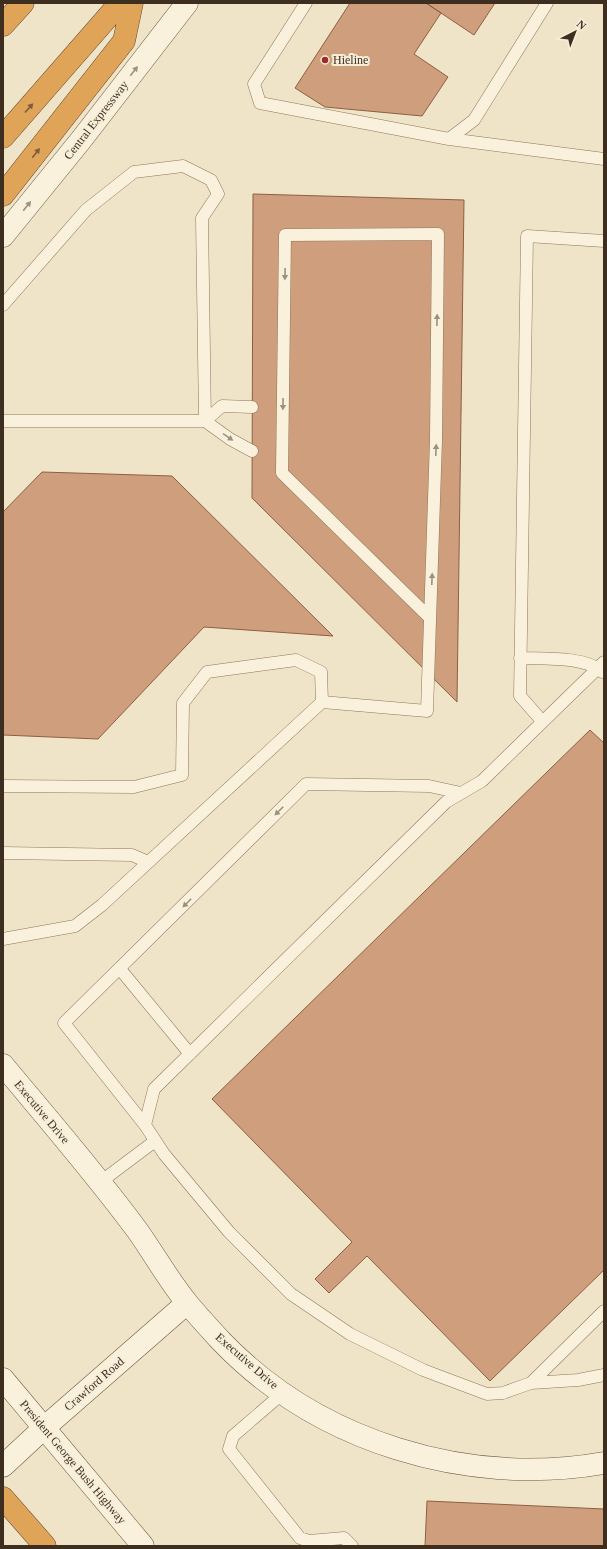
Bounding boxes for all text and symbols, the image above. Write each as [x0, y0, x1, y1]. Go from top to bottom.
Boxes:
north arrow [555, 12, 595, 52]
text: N [575, 17, 589, 32]
place label: Hieline [333, 53, 368, 67]
marker: Hieline [320, 55, 330, 65]
one-way arrow [130, 65, 138, 76]
street label: Central Expressway [61, 78, 131, 162]
one-way arrow [24, 104, 33, 113]
one-way arrow [31, 148, 40, 159]
one-way arrow [23, 200, 32, 211]
one-way arrow [282, 268, 288, 281]
one-way arrow [434, 314, 441, 326]
one-way arrow [280, 398, 286, 411]
one-way arrow [223, 433, 233, 441]
one-way arrow [433, 443, 439, 456]
one-way arrow [428, 573, 435, 585]
one-way arrow [274, 806, 284, 816]
one-way arrow [182, 898, 192, 908]
street label: Executive Drive [11, 1078, 73, 1146]
street label: Executive Drive [213, 1330, 281, 1392]
street label: Crawford Road [61, 1354, 127, 1414]
street label: President George Bush Highway [17, 1397, 129, 1527]

